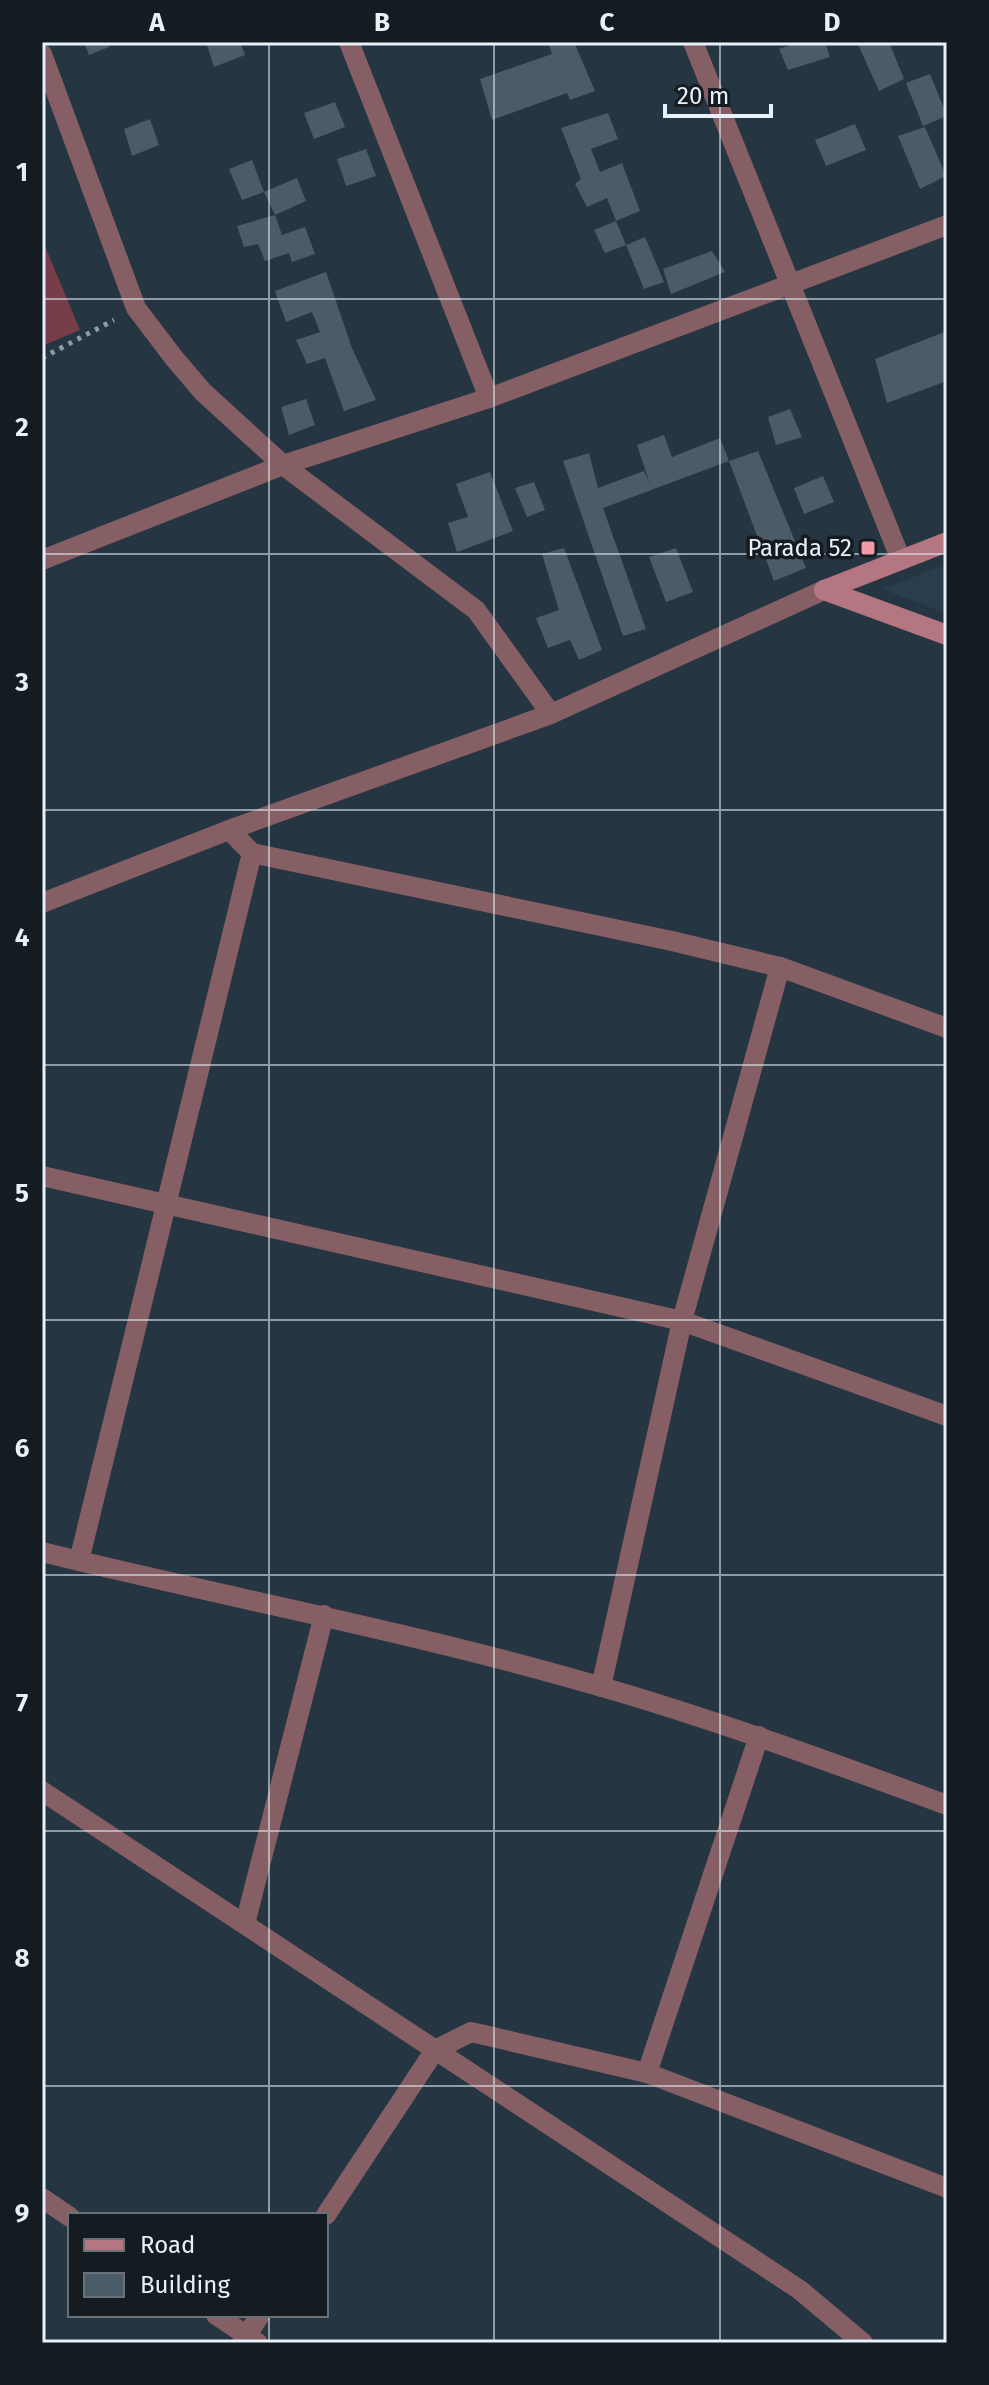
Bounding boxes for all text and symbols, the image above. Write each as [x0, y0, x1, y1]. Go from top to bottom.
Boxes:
text: A [148, 7, 165, 38]
text: B [374, 7, 390, 38]
text: C [600, 7, 615, 38]
text: D [824, 7, 841, 38]
scale bar [665, 68, 771, 118]
text: 20 m [677, 82, 729, 110]
text: 1 [16, 157, 28, 188]
text: 2 [15, 412, 29, 443]
place label: Parada 52 [747, 534, 852, 562]
marker: Parada 52 [859, 539, 877, 557]
text: 3 [14, 667, 29, 698]
text: 4 [15, 922, 30, 953]
text: 5 [15, 1178, 29, 1209]
text: 6 [15, 1433, 30, 1464]
text: 7 [16, 1688, 28, 1719]
text: 8 [14, 1943, 30, 1974]
text: 9 [15, 2198, 29, 2229]
legend [68, 2213, 328, 2317]
text: Road [140, 2231, 195, 2259]
text: Building [140, 2271, 230, 2299]

